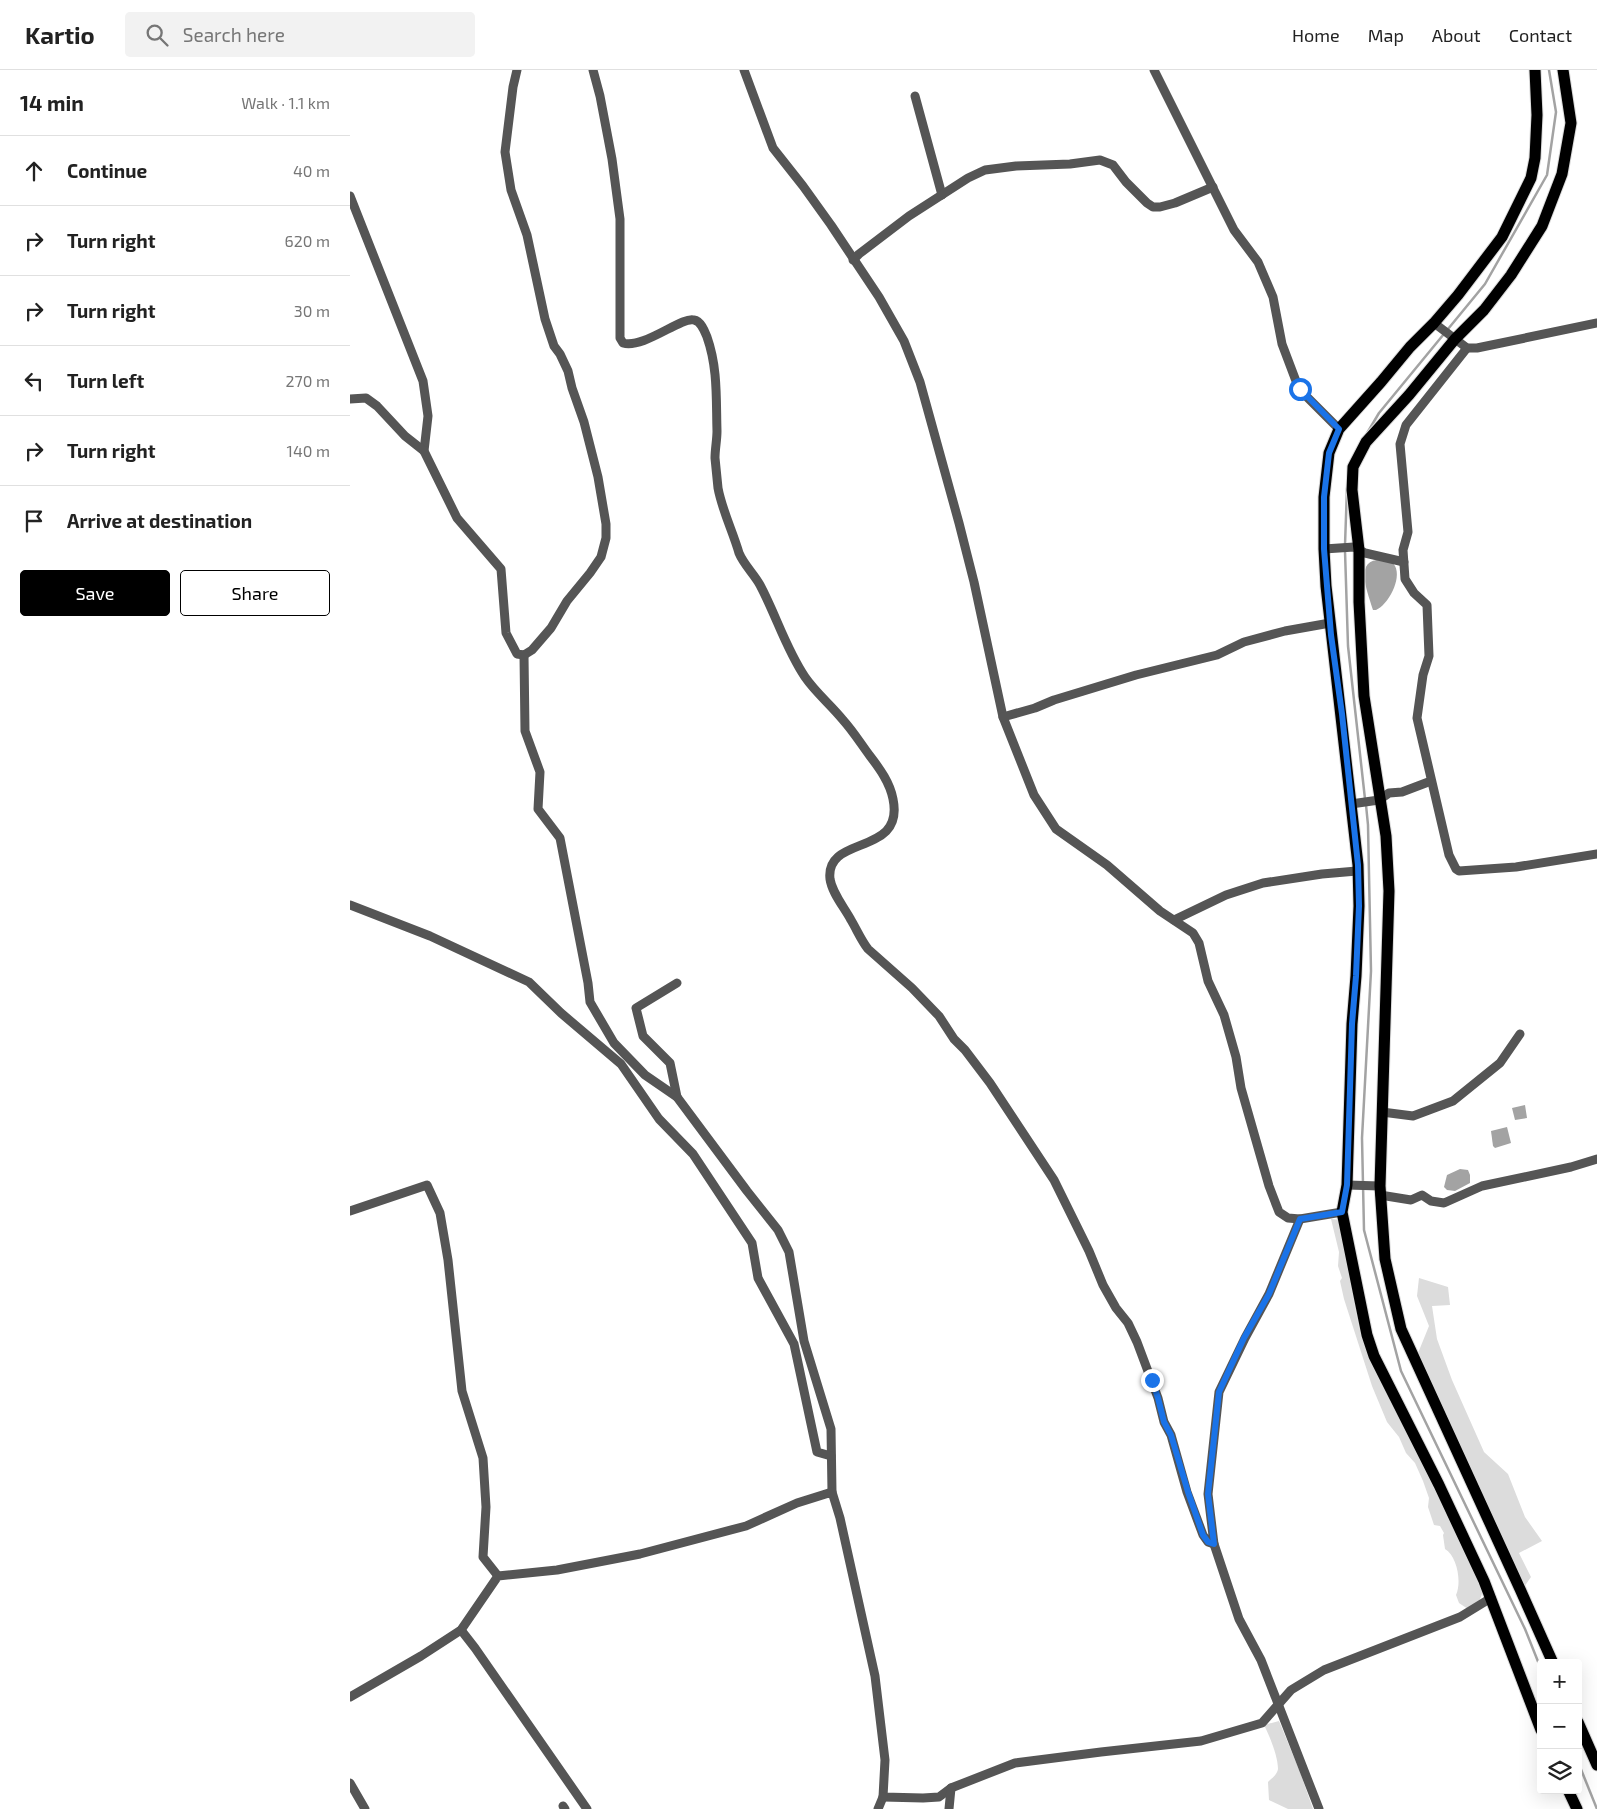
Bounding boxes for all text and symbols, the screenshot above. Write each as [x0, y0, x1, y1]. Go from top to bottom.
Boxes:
search box [125, 12, 475, 57]
text: Kartio [25, 20, 95, 49]
icon: search [143, 21, 171, 49]
text: Search here [183, 23, 285, 46]
text: Home [1292, 24, 1340, 46]
text: Map [1368, 24, 1404, 46]
text: About [1432, 24, 1481, 46]
text: Contact [1509, 24, 1572, 46]
text: 14 min [20, 90, 84, 115]
text: Walk · 1.1 km [241, 93, 330, 112]
icon: ahead [20, 157, 48, 185]
text: Continue [67, 159, 147, 182]
text: 40 m [293, 161, 330, 180]
icon: right [20, 227, 48, 255]
text: Turn right [67, 229, 155, 252]
text: 620 m [285, 231, 330, 250]
icon: right [20, 297, 48, 325]
text: Turn right [67, 299, 155, 322]
text: 30 m [294, 301, 330, 320]
icon: left [20, 367, 48, 395]
text: Turn left [67, 369, 144, 392]
text: 270 m [286, 371, 330, 390]
route start [1289, 378, 1312, 401]
icon: right [20, 437, 48, 465]
text: Turn right [67, 439, 155, 462]
text: 140 m [287, 441, 330, 460]
icon: arrive [20, 507, 48, 535]
text: Arrive at destination [67, 509, 252, 532]
button: Save [20, 570, 170, 616]
button: Share [180, 570, 330, 616]
route end [1141, 1369, 1164, 1392]
map controls [1537, 1659, 1582, 1794]
button: + [1537, 1659, 1582, 1704]
button: − [1537, 1704, 1582, 1749]
button: layers [1537, 1749, 1582, 1794]

